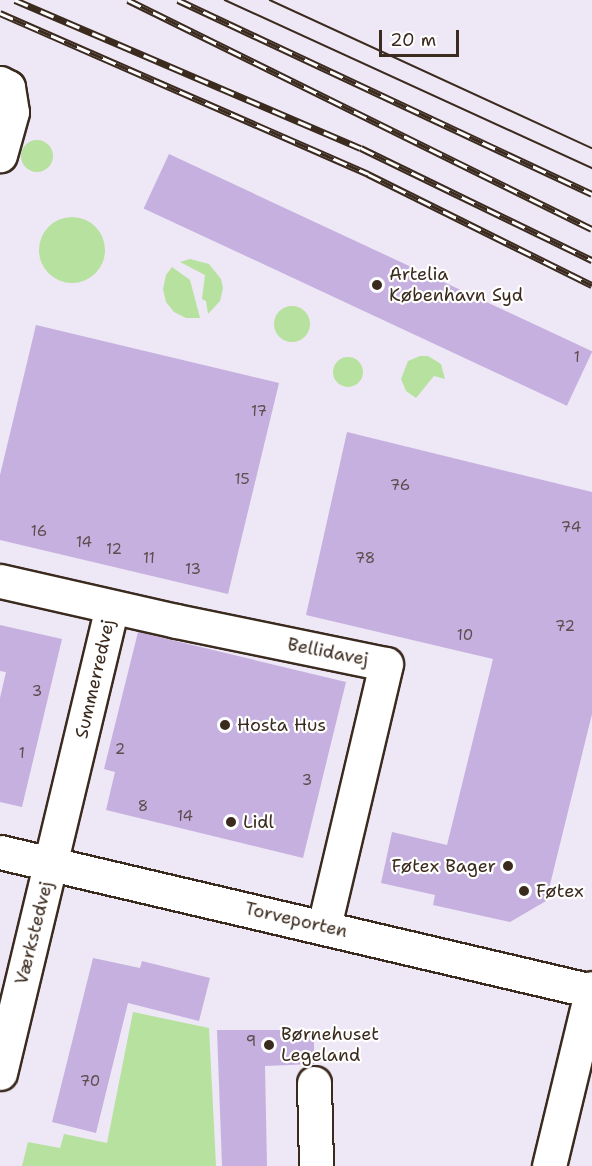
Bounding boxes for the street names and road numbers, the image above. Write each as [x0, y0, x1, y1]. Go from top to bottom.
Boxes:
street label: Summerredvej [71, 617, 119, 741]
street label: Bellidavej [286, 634, 370, 670]
street label: Værkstedvej [11, 879, 57, 987]
street label: Torveporten [243, 898, 349, 942]

